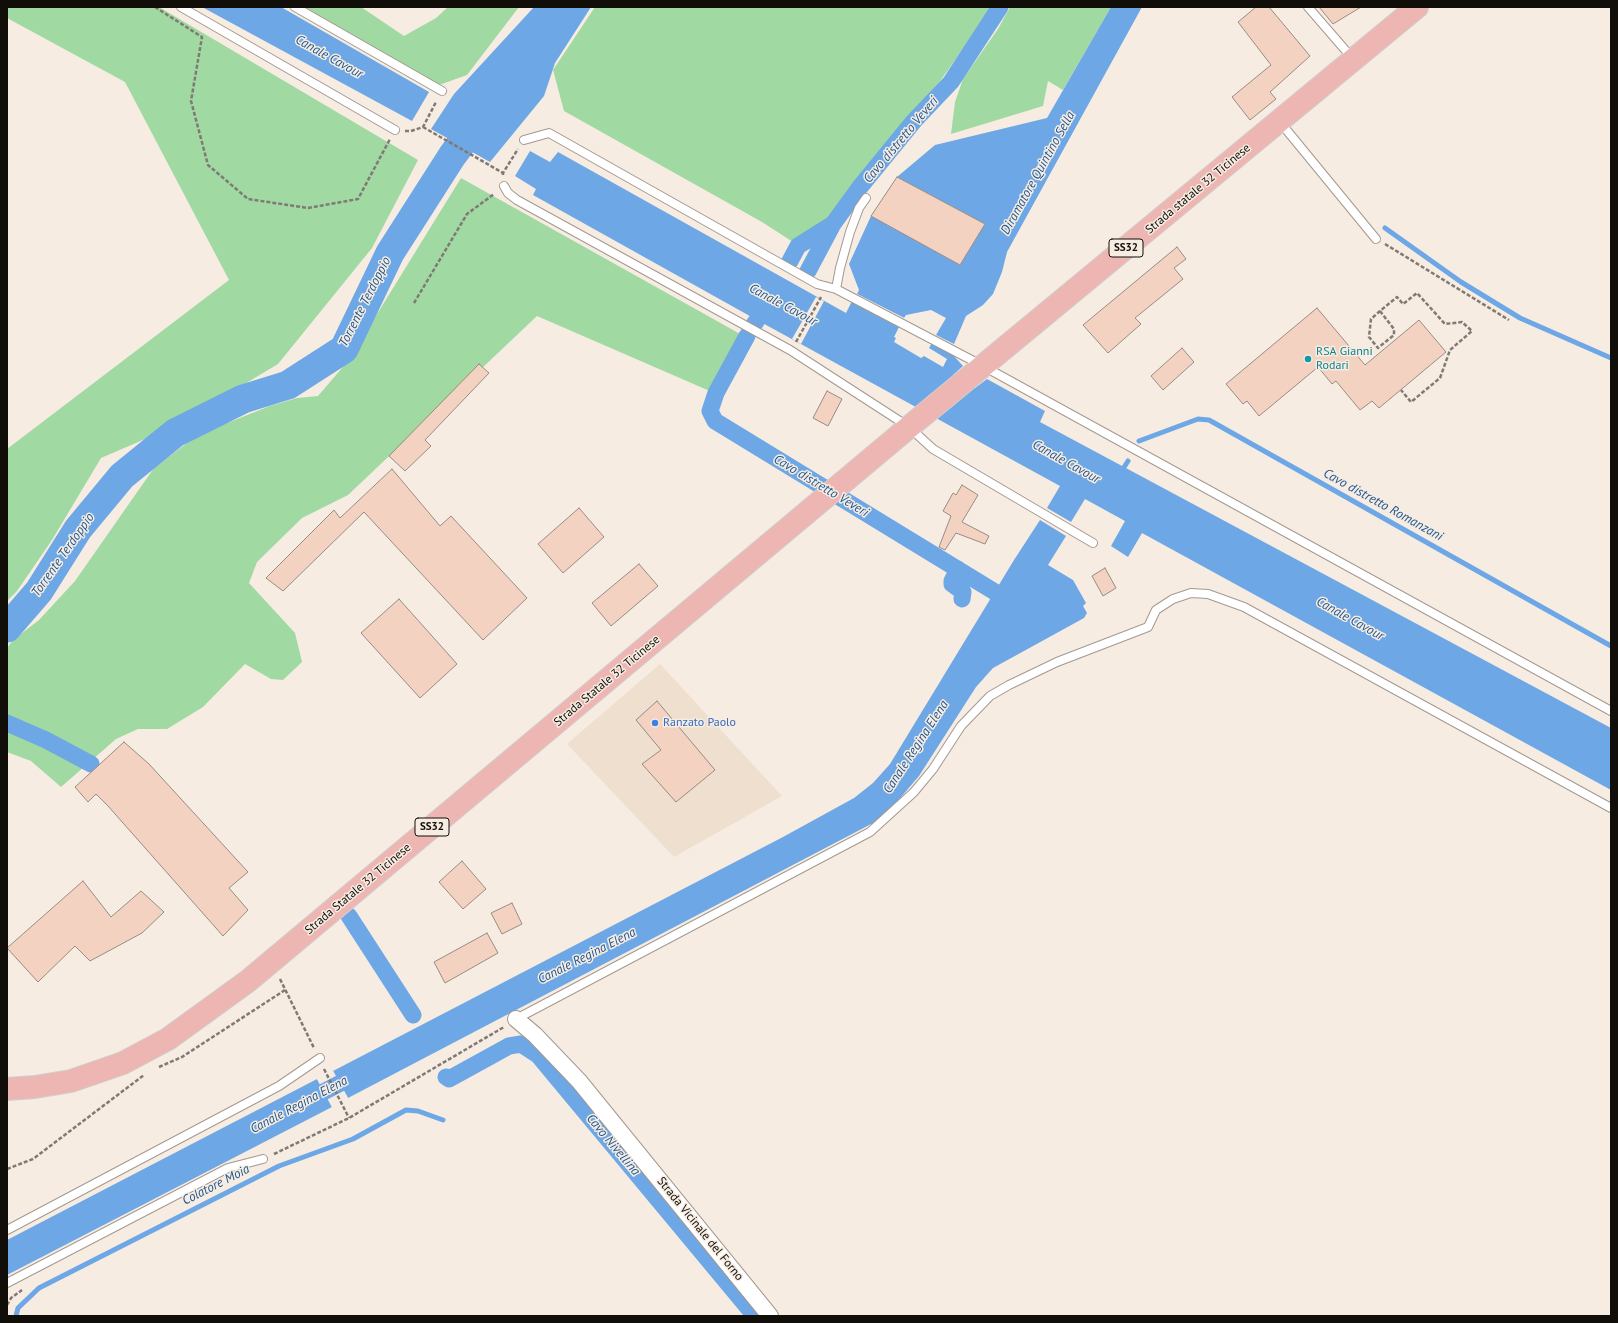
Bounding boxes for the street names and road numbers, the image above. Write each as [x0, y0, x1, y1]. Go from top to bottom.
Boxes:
street label: Strada statale 32 Ticinese [1143, 141, 1253, 237]
road number: SS32 [1109, 239, 1143, 257]
street label: Strada Statale 32 Ticinese [551, 632, 663, 730]
road number: SS32 [415, 818, 449, 836]
street label: Strada Statale 32 Ticinese [302, 840, 414, 938]
street label: Strada Vicinale del Forno [654, 1174, 746, 1284]

